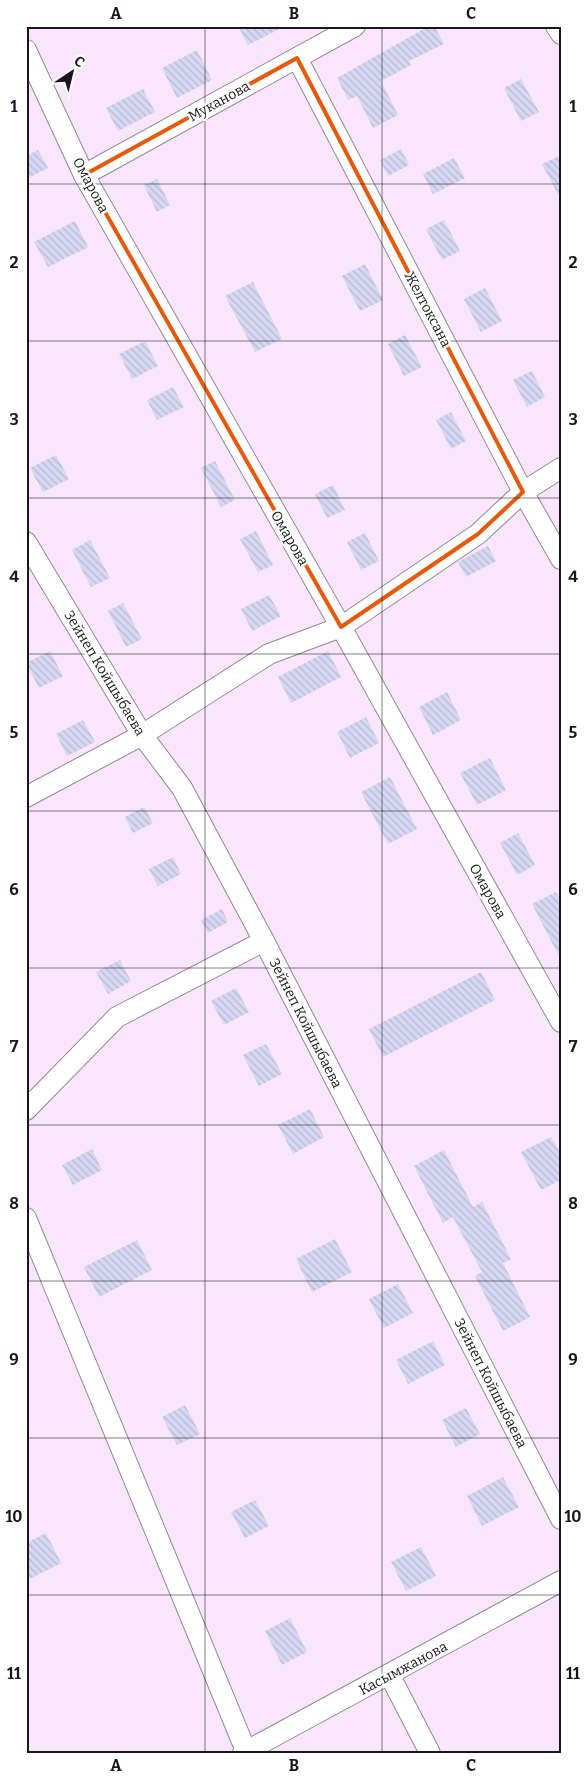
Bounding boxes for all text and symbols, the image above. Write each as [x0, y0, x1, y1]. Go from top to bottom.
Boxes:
text: A [110, 4, 122, 23]
text: B [289, 4, 299, 23]
text: C [466, 4, 476, 23]
north arrow [48, 48, 98, 98]
text: С [71, 52, 88, 71]
street label: Муканова [185, 77, 253, 125]
text: 1 [11, 97, 18, 116]
text: 1 [570, 97, 577, 116]
street label: Омарова [69, 155, 112, 216]
text: 2 [9, 253, 19, 272]
text: 2 [568, 253, 578, 272]
street label: Желтоксана [400, 268, 455, 350]
text: 3 [9, 410, 19, 429]
text: 3 [568, 410, 578, 429]
street label: Омарова [267, 508, 312, 569]
text: 4 [9, 567, 19, 586]
text: 4 [568, 567, 578, 586]
street label: Зейнеп Койшыбаева [60, 608, 149, 739]
text: 5 [10, 723, 19, 742]
text: 5 [569, 723, 578, 742]
street label: Омарова [465, 861, 510, 922]
text: 6 [9, 880, 19, 899]
text: 6 [568, 880, 578, 899]
street label: Зейнеп Койшыбаева [265, 956, 346, 1091]
text: 7 [10, 1037, 19, 1056]
text: 7 [569, 1037, 578, 1056]
text: 8 [9, 1194, 19, 1213]
text: 8 [568, 1194, 578, 1213]
street label: Зейнеп Койшыбаева [450, 1316, 531, 1451]
text: 9 [9, 1350, 19, 1369]
text: 9 [568, 1350, 578, 1369]
text: 10 [5, 1507, 23, 1526]
text: 10 [564, 1507, 582, 1526]
street label: Касымжанова [356, 1638, 451, 1699]
text: 11 [7, 1664, 21, 1683]
text: 11 [566, 1664, 580, 1683]
text: A [110, 1756, 122, 1775]
text: B [289, 1756, 299, 1775]
text: C [466, 1756, 476, 1775]

